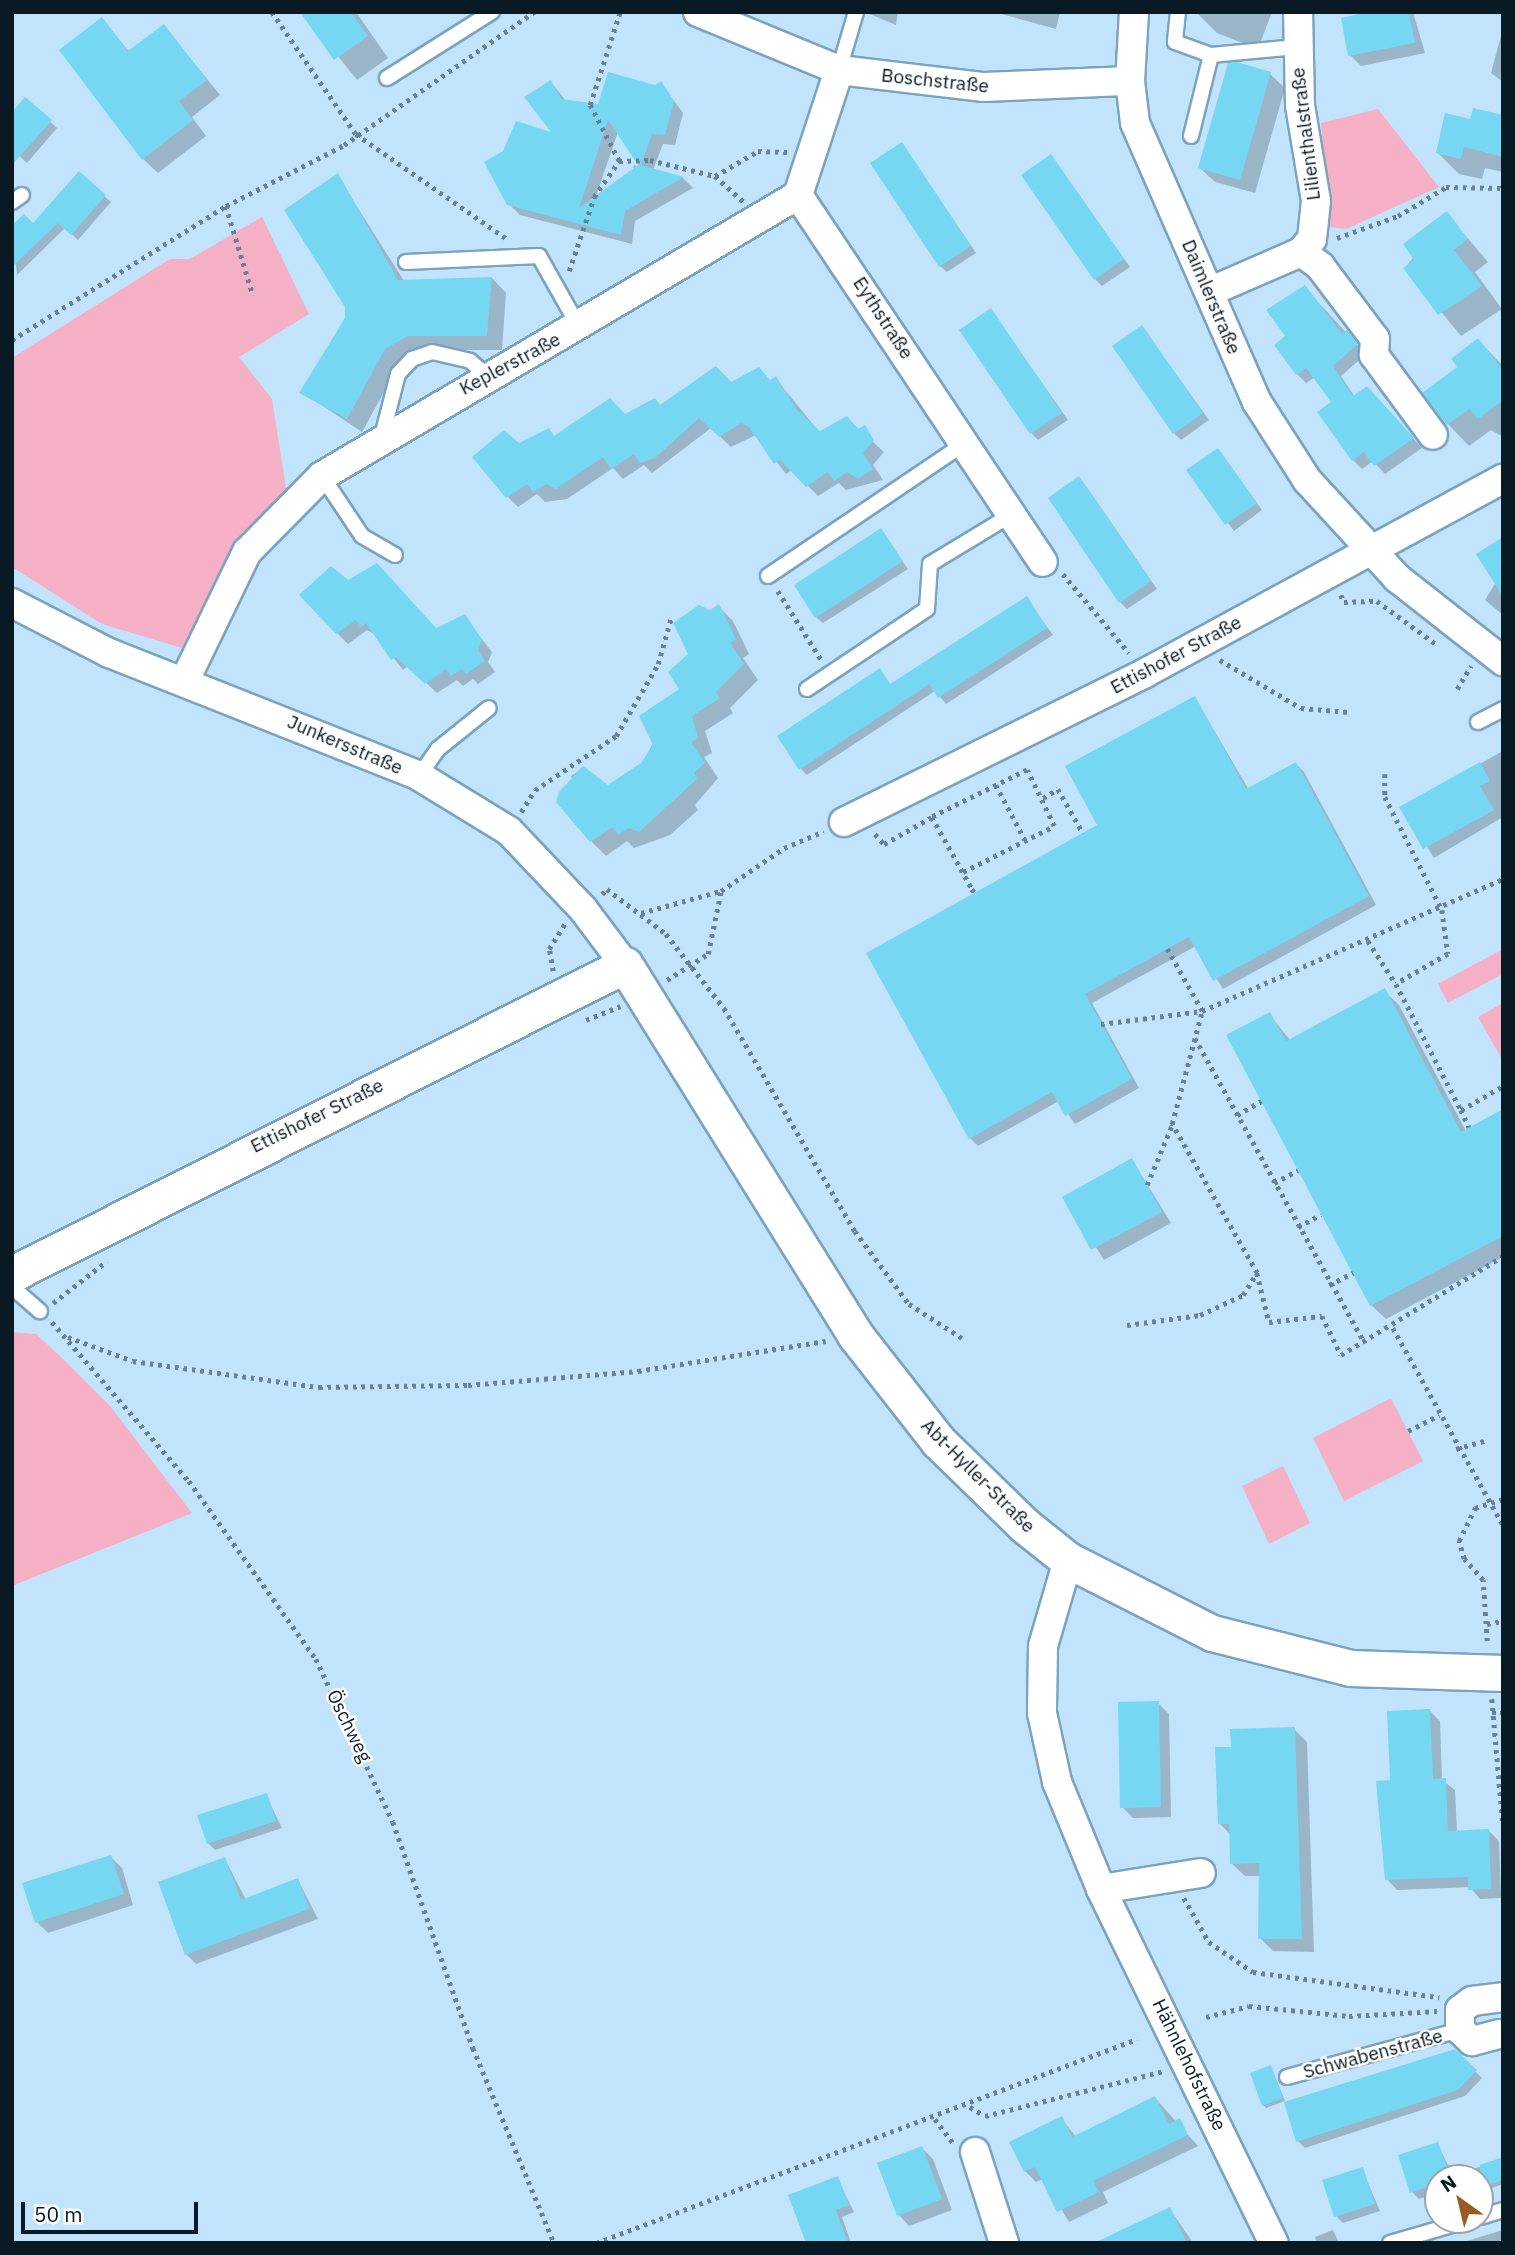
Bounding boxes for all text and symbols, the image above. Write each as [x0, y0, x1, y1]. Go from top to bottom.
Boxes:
street label: Boschstraße [880, 64, 990, 98]
street label: Lilienthalstraße [1287, 66, 1325, 202]
street label: Daimlerstraße [1177, 236, 1245, 358]
street label: Eythstraße [848, 273, 918, 363]
street label: Keplerstraße [456, 328, 564, 400]
street label: Ettishofer Straße [1107, 611, 1245, 699]
street label: Junkersstraße [284, 710, 406, 780]
street label: Ettishofer Straße [247, 1074, 387, 1158]
street label: Abt-Hyller-Straße [916, 1414, 1040, 1538]
street label: Öschweg [322, 1686, 376, 1766]
street label: Hähnlehofstraße [1147, 1995, 1231, 2135]
street label: Schwabenstraße [1301, 2024, 1445, 2084]
north arrow [1424, 2164, 1494, 2234]
text: N [1436, 2169, 1461, 2197]
scale bar [24, 2188, 201, 2232]
text: 50 m [34, 2200, 83, 2228]

